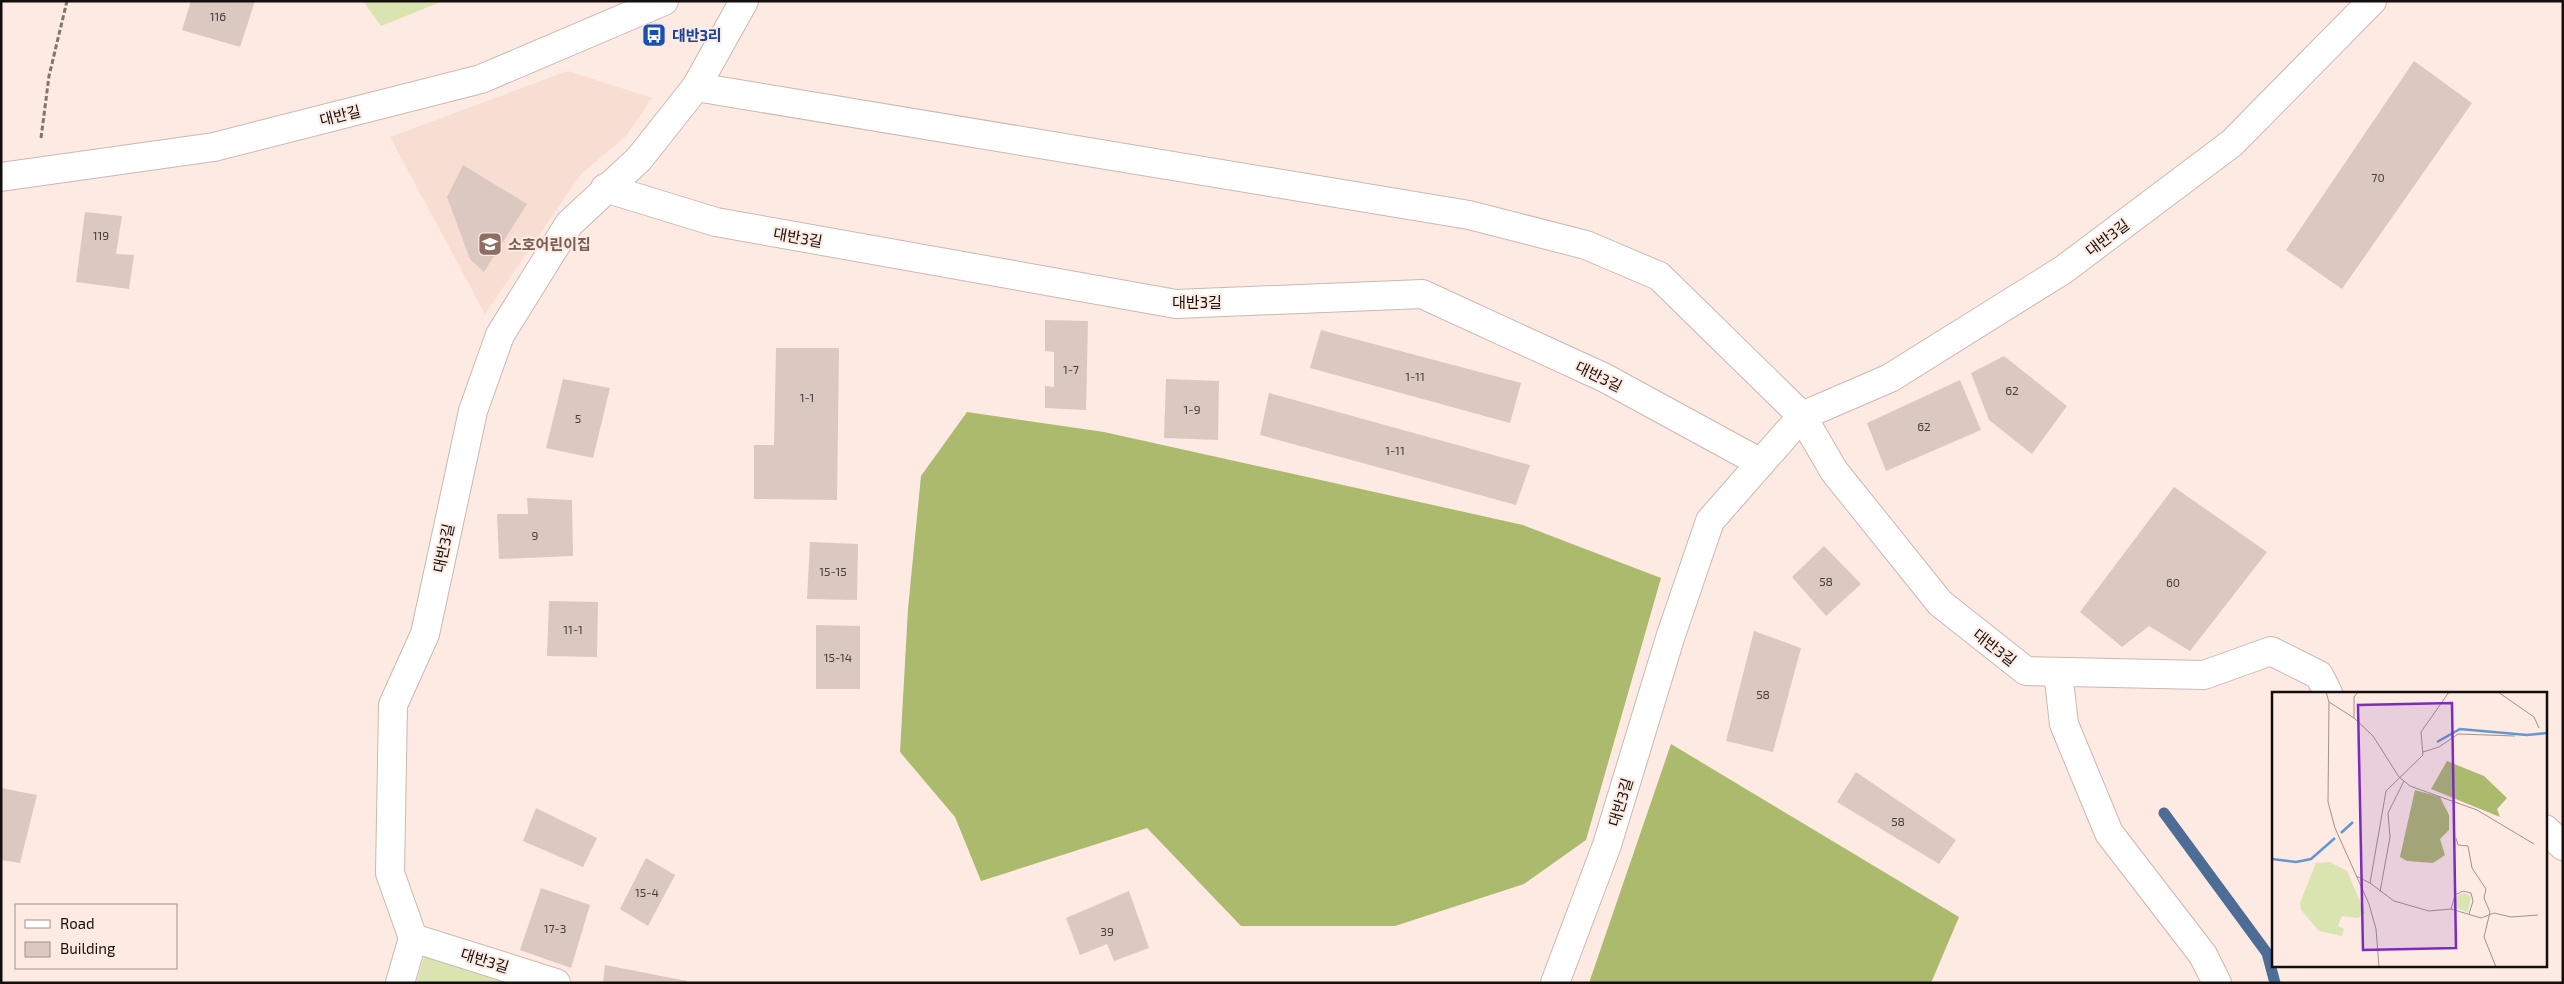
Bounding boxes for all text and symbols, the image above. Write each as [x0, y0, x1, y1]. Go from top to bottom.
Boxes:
house number: 116 [210, 9, 226, 23]
bus stop icon: 대반3리 [641, 22, 667, 48]
place label: 대반3리 [672, 26, 722, 44]
street label: 대반길 [318, 101, 362, 129]
house number: 70 [2371, 170, 2385, 184]
street label: 대반3길 [2082, 215, 2132, 259]
street label: 대반3길 [772, 224, 824, 250]
house number: 119 [93, 228, 109, 242]
school or university icon: 소호어린이집 [477, 231, 503, 257]
place label: 소호어린이집 [508, 235, 591, 253]
street label: 대반3길 [1172, 293, 1222, 311]
street label: 대반3길 [1573, 357, 1625, 395]
house number: 1-7 [1063, 362, 1079, 376]
house number: 1-11 [1405, 369, 1425, 383]
house number: 62 [2005, 383, 2019, 397]
house number: 1-1 [800, 390, 814, 404]
house number: 1-9 [1183, 402, 1201, 416]
house number: 5 [575, 411, 581, 425]
house number: 62 [1917, 419, 1931, 433]
house number: 1-11 [1385, 443, 1405, 457]
street label: 대반3길 [429, 522, 457, 574]
house number: 9 [532, 528, 539, 542]
house number: 15-15 [819, 564, 847, 578]
house number: 58 [1819, 574, 1833, 588]
house number: 60 [2166, 575, 2180, 589]
house number: 11-1 [563, 622, 583, 636]
street label: 대반3길 [1970, 625, 2020, 669]
house number: 15-14 [824, 650, 852, 664]
house number: 58 [1756, 687, 1770, 701]
inset map [2272, 692, 2546, 966]
street label: 대반3길 [1604, 776, 1636, 828]
house number: 58 [1891, 814, 1905, 828]
house number: 15-4 [635, 885, 659, 899]
legend [15, 904, 178, 969]
text: Road [60, 914, 95, 932]
house number: 17-3 [544, 921, 566, 935]
house number: 39 [1100, 924, 1114, 938]
text: Building [60, 939, 116, 957]
street label: 대반3길 [459, 944, 511, 976]

